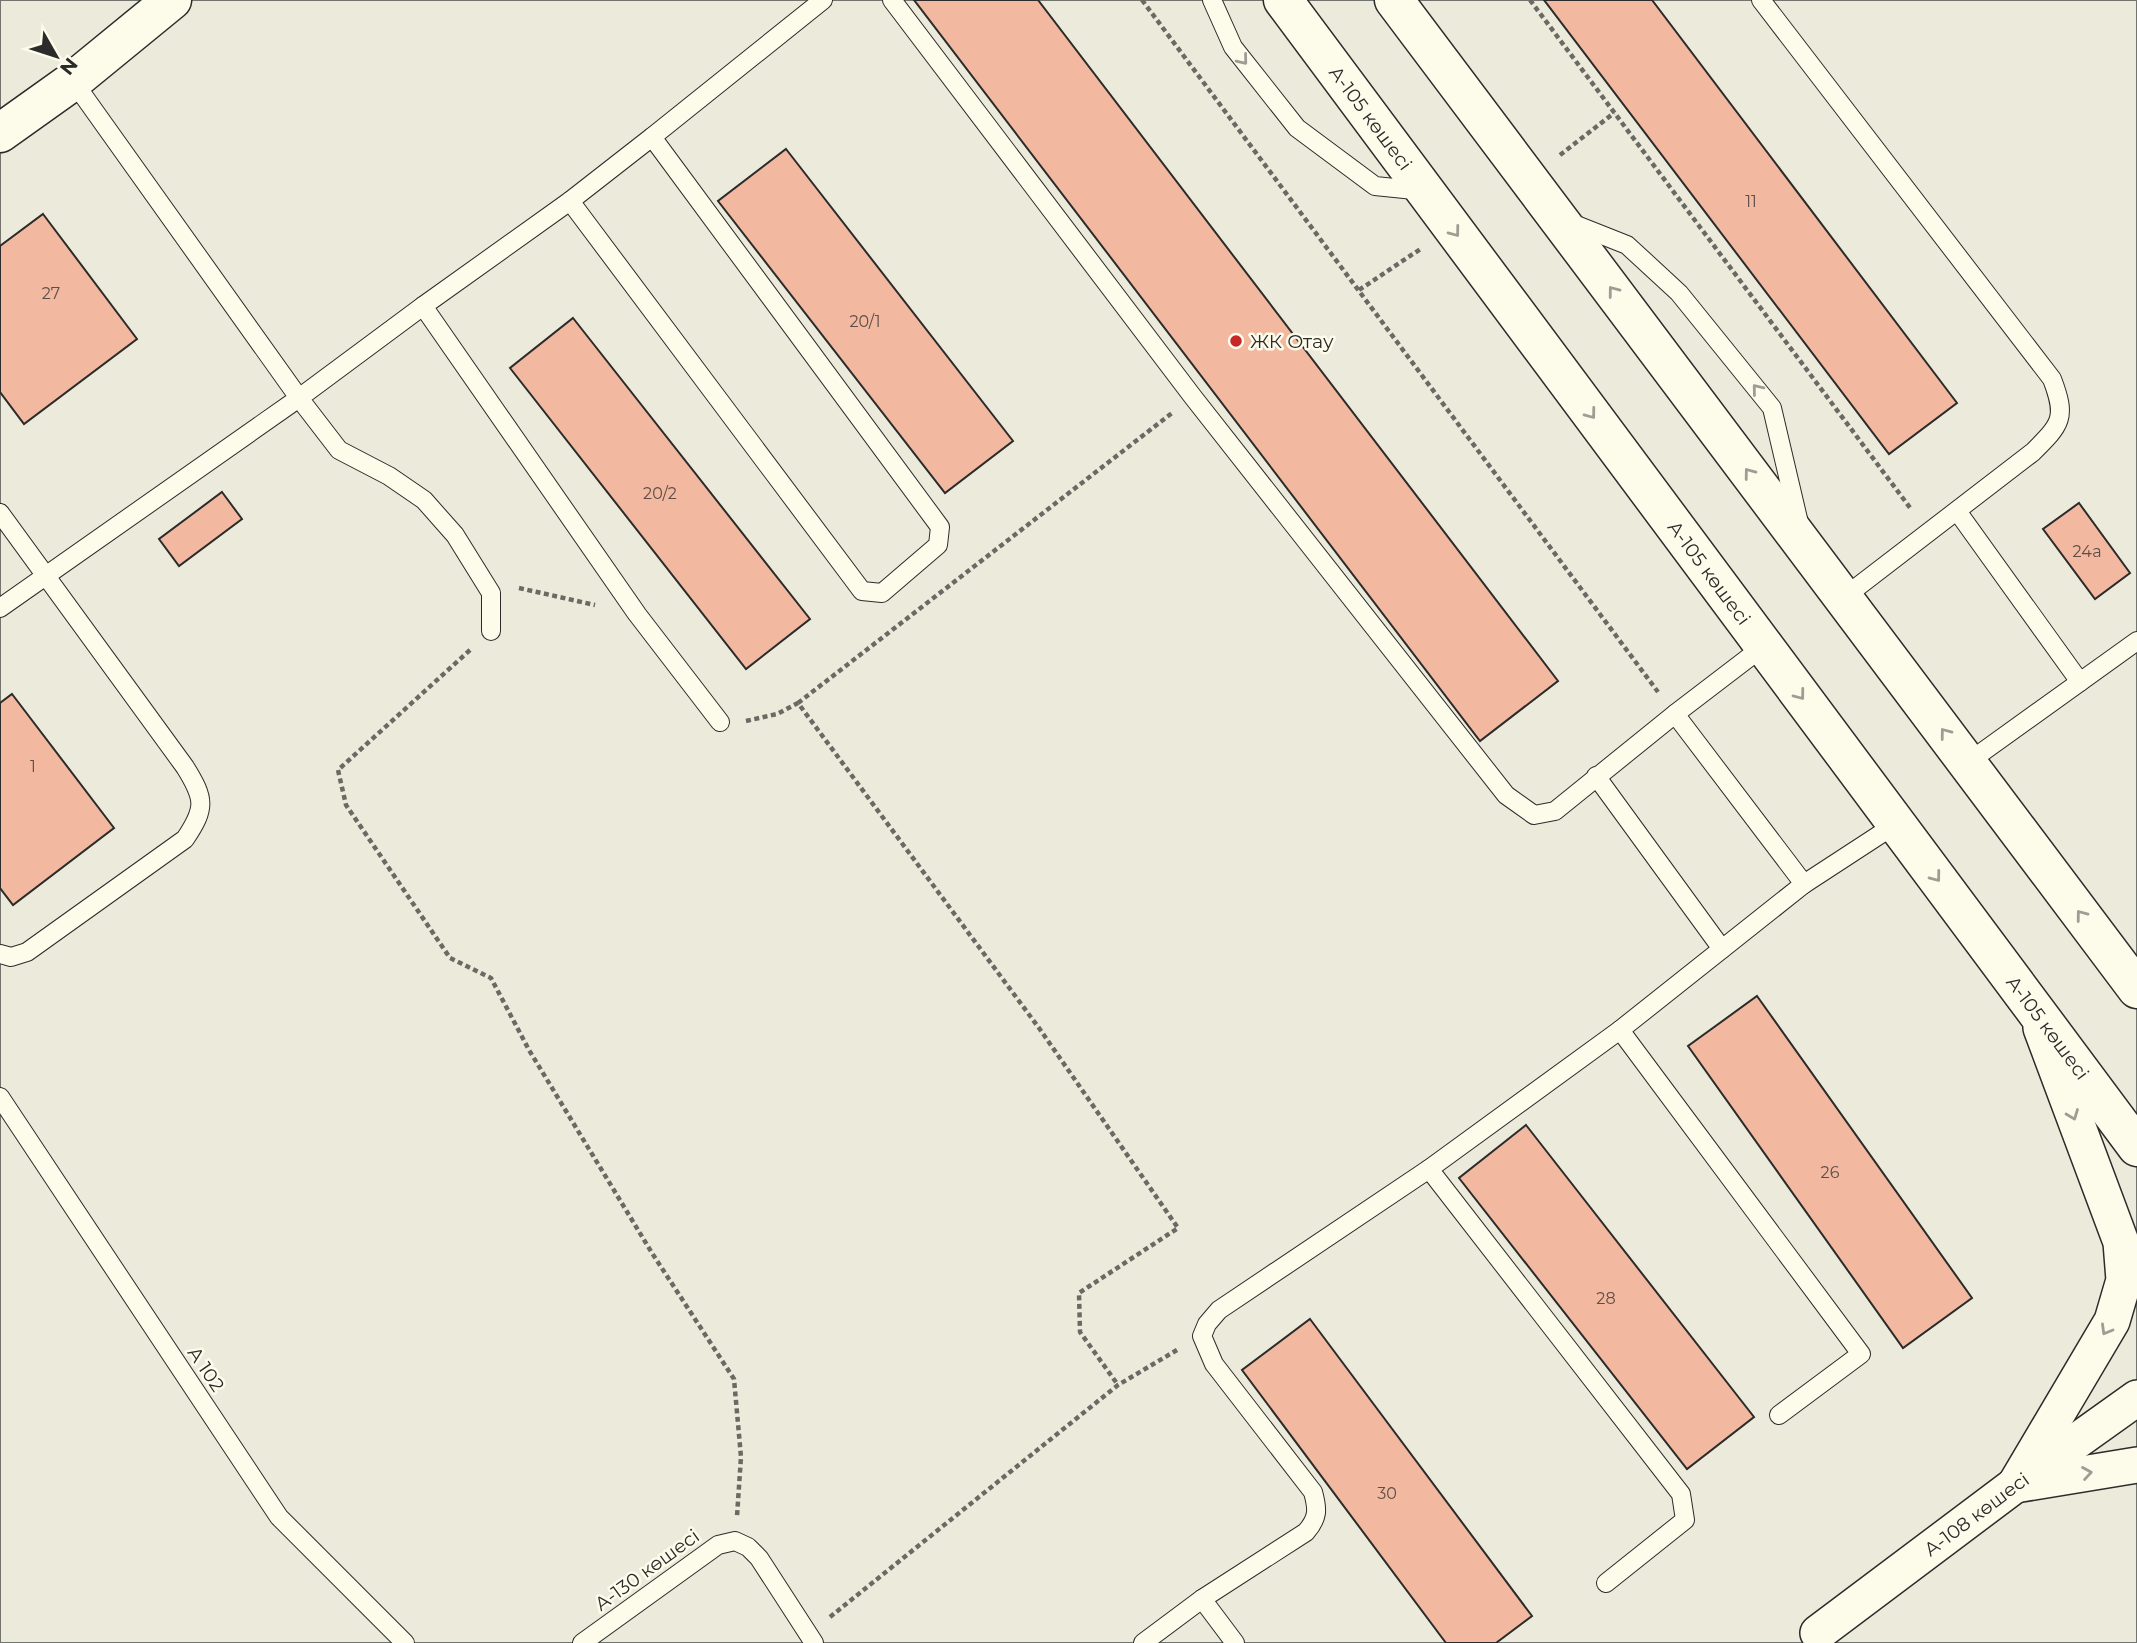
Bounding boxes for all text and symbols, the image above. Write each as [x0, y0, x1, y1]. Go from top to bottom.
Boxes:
north arrow [21, 21, 91, 91]
one-way arrow [1235, 52, 1247, 65]
text: N [55, 53, 83, 80]
street label: А-105 көшесі [1325, 61, 1417, 175]
house number: 11 [1745, 192, 1757, 211]
one-way arrow [1447, 224, 1460, 236]
house number: 27 [42, 284, 60, 303]
one-way arrow [1608, 286, 1621, 299]
house number: 20/1 [850, 312, 880, 331]
place label: ЖК Отау [1250, 330, 1334, 353]
marker: ЖК Отау [1228, 333, 1244, 349]
one-way arrow [1752, 385, 1765, 397]
one-way arrow [1583, 406, 1595, 419]
one-way arrow [1745, 468, 1758, 481]
house number: 20/2 [643, 484, 677, 503]
street label: А-105 көшесі [1663, 516, 1756, 629]
house number: 24а [2072, 542, 2102, 561]
one-way arrow [1792, 687, 1805, 700]
one-way arrow [1940, 729, 1953, 741]
house number: 1 [30, 757, 36, 776]
one-way arrow [1928, 869, 1940, 882]
one-way arrow [2077, 910, 2090, 923]
street label: А-105 көшесі [2002, 971, 2094, 1084]
one-way arrow [2065, 1109, 2079, 1121]
house number: 26 [1821, 1163, 1840, 1182]
house number: 28 [1596, 1289, 1616, 1308]
one-way arrow [2101, 1323, 2114, 1336]
street label: А 102 [183, 1342, 229, 1396]
one-way arrow [2081, 1466, 2093, 1481]
street label: А-108 көшесі [1919, 1467, 2033, 1561]
house number: 30 [1377, 1484, 1397, 1503]
street label: А-130 көшесі [590, 1524, 704, 1616]

